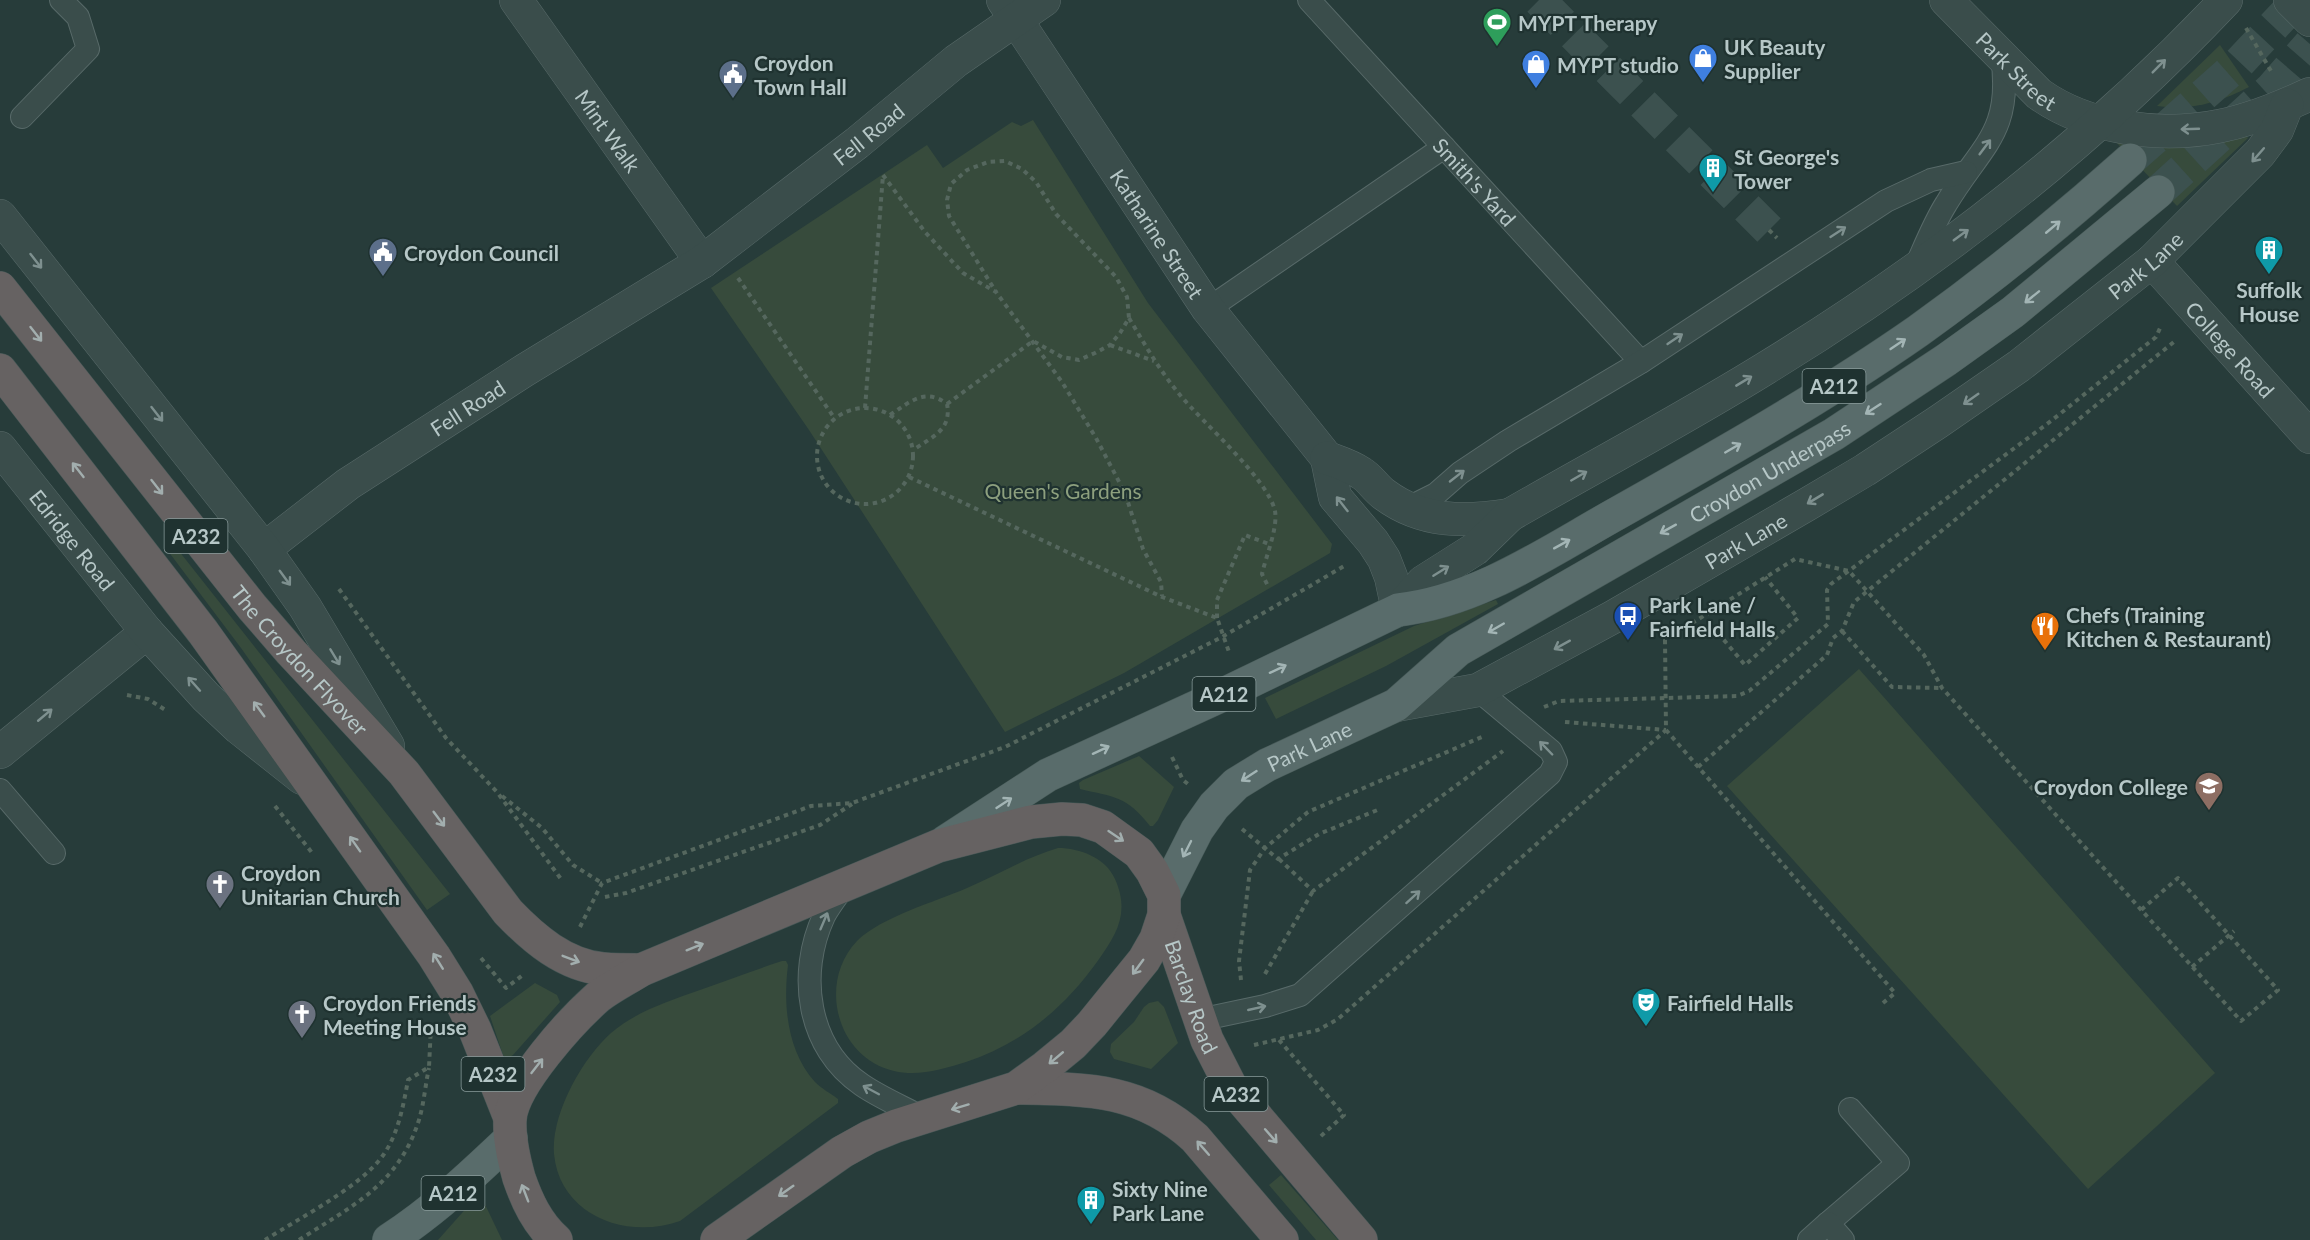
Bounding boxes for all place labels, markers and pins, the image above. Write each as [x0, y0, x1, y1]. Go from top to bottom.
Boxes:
sports icon: MYPT Therapy [1481, 6, 1513, 48]
place label: MYPT Therapy [1518, 10, 1658, 35]
place label: UK Beauty Supplier [1724, 34, 1826, 83]
shop icon: UK Beauty Supplier [1687, 42, 1719, 84]
shop icon: MYPT studio [1520, 48, 1552, 90]
place label: Croydon Town Hall [754, 50, 847, 99]
place label: MYPT studio [1557, 52, 1679, 77]
public building icon: Croydon Town Hall [717, 58, 749, 100]
place label: St George's Tower [1734, 144, 1839, 193]
building icon: St George's Tower [1697, 152, 1729, 194]
building icon: Suffolk House [2253, 234, 2285, 276]
public building icon: Croydon Council [367, 236, 399, 278]
place label: Croydon Council [404, 240, 559, 265]
place label: Suffolk House [2236, 277, 2303, 326]
place label: Park Lane / Fairfield Halls [1649, 592, 1776, 641]
bus stop icon: Park Lane / Fairfield Halls [1612, 600, 1644, 642]
place label: Chefs (Training Kitchen & Restaurant) [2066, 602, 2271, 651]
restaurant icon: Chefs (Training Kitchen & Restaurant) [2029, 610, 2061, 652]
school or university icon: Croydon College [2193, 770, 2225, 812]
place label: Croydon College [2034, 774, 2188, 799]
place label: Croydon Unitarian Church [241, 860, 400, 909]
church icon: Croydon Unitarian Church [204, 868, 236, 910]
theatre icon: Fairfield Halls [1630, 986, 1662, 1028]
place label: Croydon Friends Meeting House [323, 990, 476, 1039]
place label: Fairfield Halls [1667, 990, 1794, 1015]
church icon: Croydon Friends Meeting House [286, 998, 318, 1040]
place label: Sixty Nine Park Lane [1112, 1176, 1208, 1225]
building icon: Sixty Nine Park Lane [1075, 1184, 1107, 1226]

